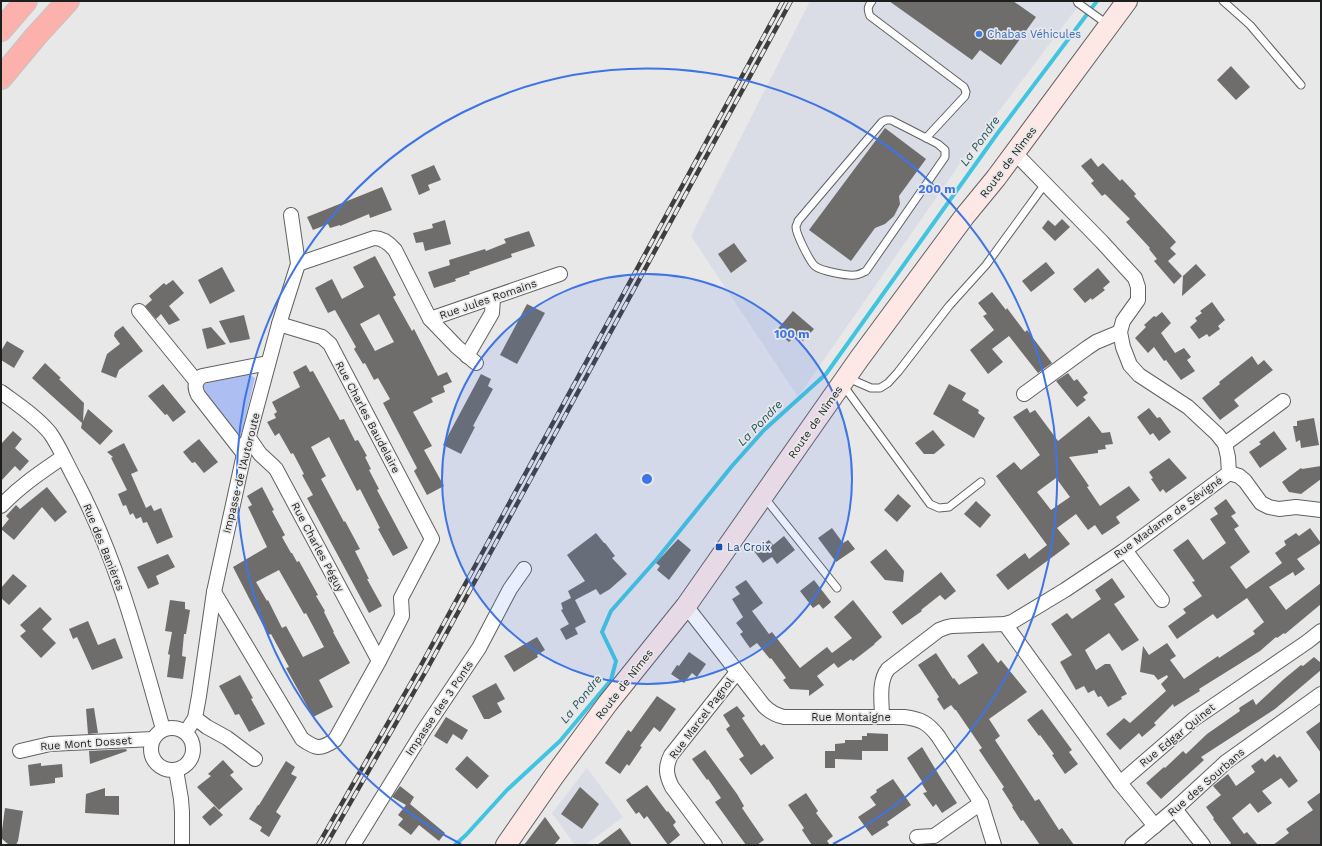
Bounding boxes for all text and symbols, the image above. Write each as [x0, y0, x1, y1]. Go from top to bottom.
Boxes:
place label: Chabas Véhicules [987, 28, 1081, 41]
marker: Chabas Véhicules [974, 29, 984, 39]
water label: La Pondre [957, 113, 1003, 169]
street label: Route de Nîmes [977, 124, 1040, 200]
text: 200 m [918, 182, 956, 196]
street label: Rue Jules Romains [438, 277, 539, 322]
text: 100 m [774, 327, 810, 341]
street label: Rue Charles Baudelaire [332, 359, 403, 475]
street label: Route de Nîmes [785, 383, 845, 461]
water label: La Pondre [735, 397, 785, 449]
street label: Impasse de l'Autoroute [220, 411, 263, 535]
centre of rings [640, 472, 654, 486]
street label: Rue Madame de Sévigné [1111, 474, 1225, 561]
street label: Rue Charles Péguy [288, 500, 347, 595]
street label: Rue des Banières [80, 502, 127, 593]
place label: La Croix [727, 541, 771, 554]
marker: La Croix [714, 542, 724, 552]
street label: Route de Nîmes [593, 646, 656, 722]
street label: Impasse des 3 Ponts [403, 658, 476, 758]
water label: La Pondre [557, 672, 605, 726]
street label: Rue Marcel Pagnol [666, 674, 737, 762]
street label: Rue Edgar Quinet [1137, 701, 1218, 770]
street label: Rue Montaigne [811, 711, 891, 724]
street label: Rue Mont Dosset [40, 734, 133, 753]
street label: Rue des Sourbans [1165, 745, 1248, 819]

